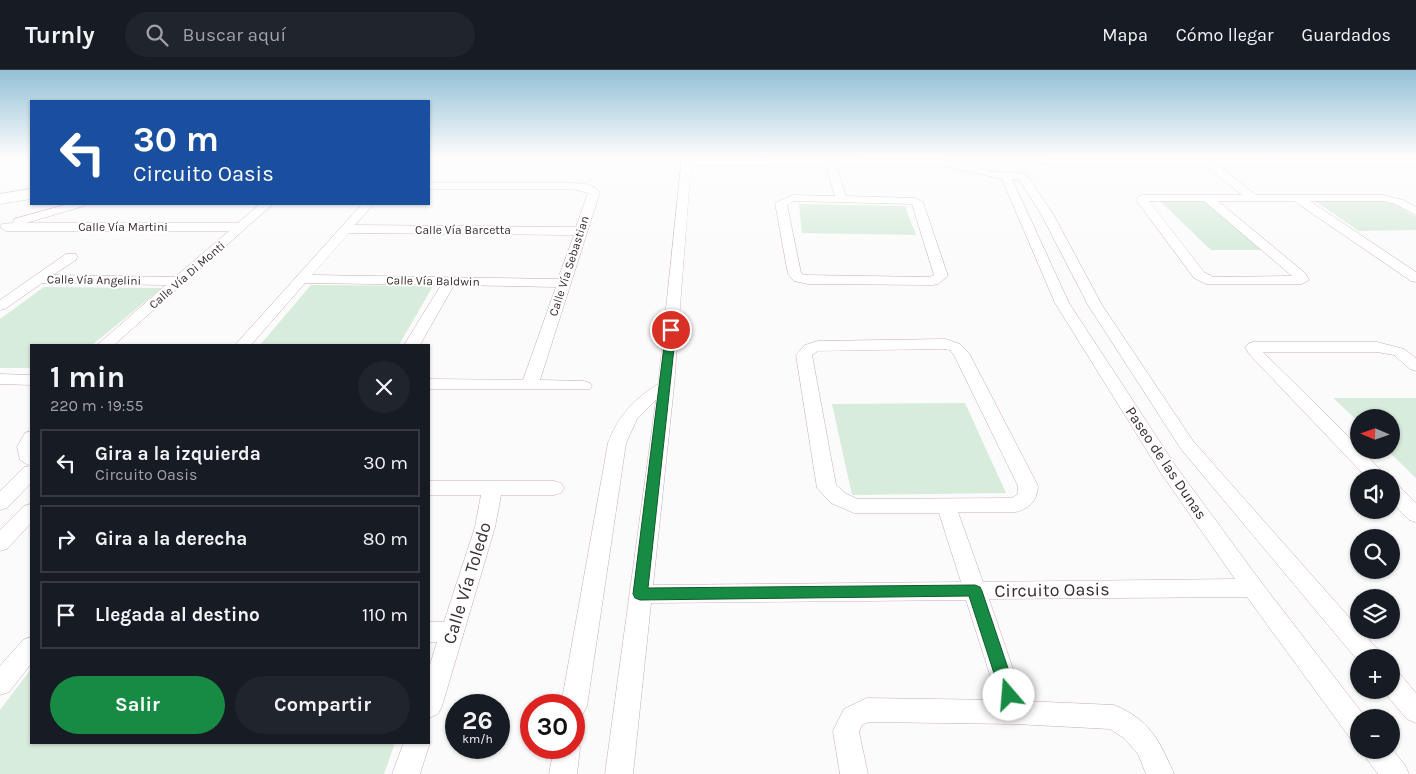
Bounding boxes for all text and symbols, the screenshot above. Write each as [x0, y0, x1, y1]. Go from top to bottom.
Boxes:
search box [125, 12, 475, 57]
text: Turnly [25, 21, 95, 49]
icon: search [143, 21, 171, 49]
text: Buscar aquí [183, 24, 286, 46]
text: Mapa [1102, 24, 1148, 46]
text: Cómo llegar [1176, 24, 1274, 46]
text: Guardados [1302, 24, 1391, 46]
text: 30 m [133, 119, 219, 160]
icon: left [50, 120, 115, 185]
text: Circuito Oasis [133, 161, 274, 187]
street label: Calle Vía Sebastian [546, 214, 592, 318]
street label: Calle Vía Martini [78, 220, 168, 234]
street label: Calle Vía Barcetta [415, 223, 511, 237]
street label: Calle Vía Di Monti [146, 238, 228, 312]
street label: Calle Vía Angelini [47, 272, 141, 288]
street label: Calle Vía Baldwin [386, 273, 480, 289]
pin [650, 309, 692, 351]
icon: arrive [657, 316, 685, 344]
text: 1 min [50, 359, 125, 395]
button: close [358, 361, 410, 413]
text: 220 m · 19:55 [50, 396, 144, 415]
street label: Paseo de las Dunas [1122, 403, 1210, 523]
north arrow [1350, 409, 1400, 459]
map controls [1350, 409, 1400, 759]
text: Gira a la izquierda [95, 443, 261, 465]
icon: left [52, 449, 80, 477]
text: 30 m [363, 452, 408, 474]
text: Circuito Oasis [95, 465, 197, 484]
button: sound [1350, 469, 1400, 519]
street label: Calle Vía Toledo [438, 519, 496, 647]
icon: right [52, 525, 80, 553]
text: Gira a la derecha [95, 528, 247, 550]
text: 80 m [363, 528, 408, 550]
button: search [1350, 529, 1400, 579]
street label: Circuito Oasis [994, 578, 1110, 602]
button: layers [1350, 589, 1400, 639]
icon: arrive [52, 601, 80, 629]
text: Llegada al destino [95, 604, 260, 626]
text: 110 m [362, 604, 408, 626]
button: + [1350, 649, 1400, 699]
position arrow [982, 668, 1034, 720]
button: Salir [50, 676, 225, 734]
button: Compartir [235, 676, 410, 734]
speed limit sign: 30 [520, 694, 585, 759]
text: 26 [462, 706, 493, 735]
button: − [1350, 709, 1400, 759]
text: km/h [462, 732, 493, 746]

